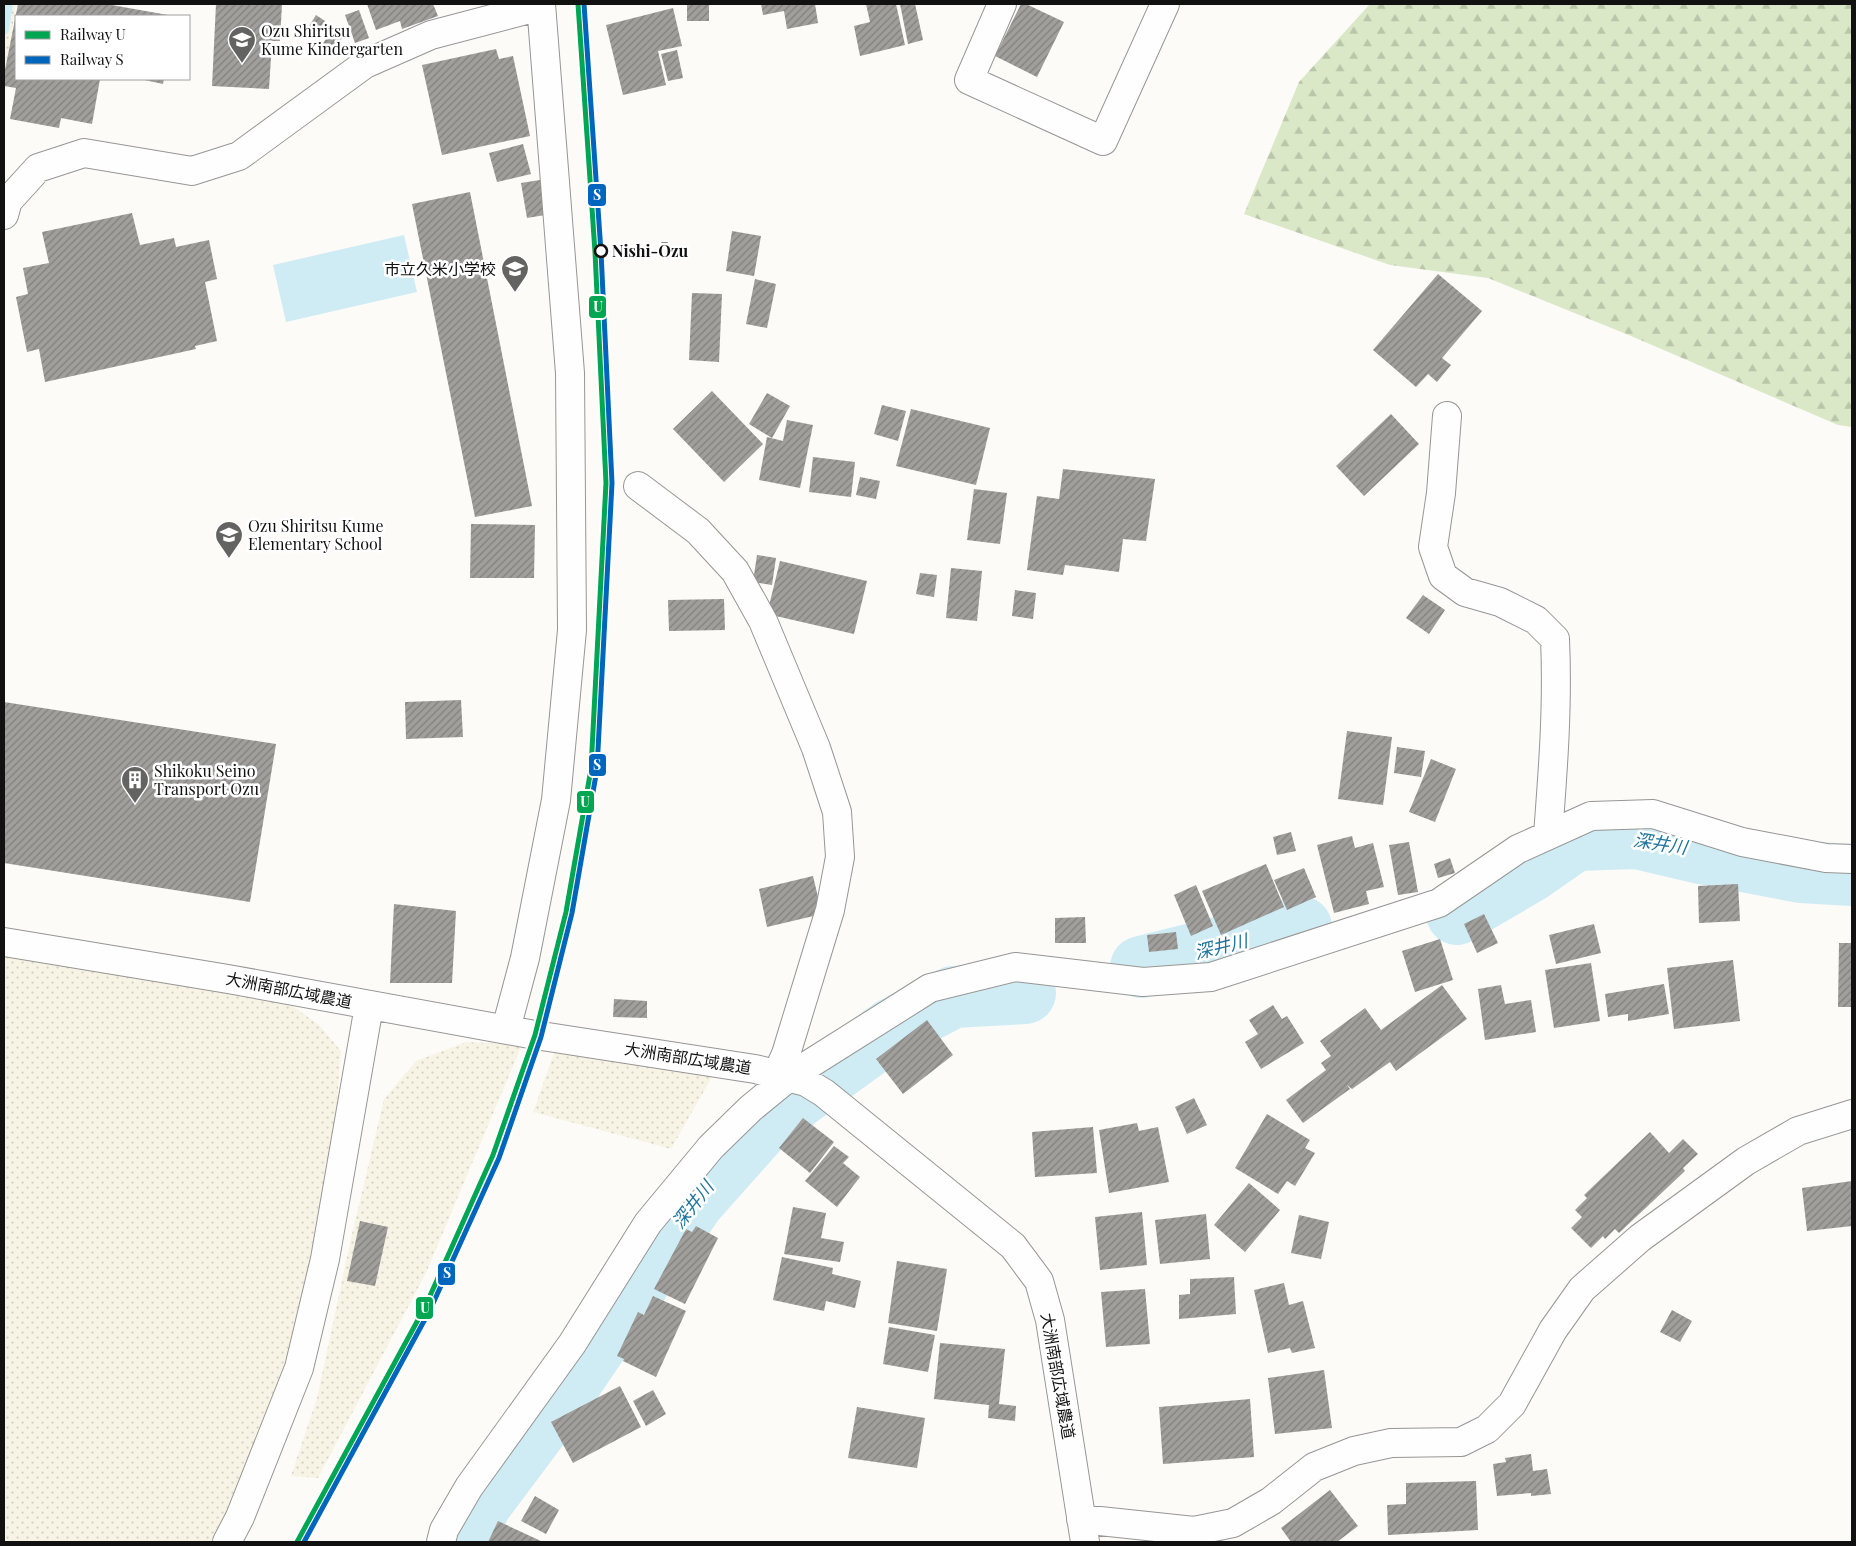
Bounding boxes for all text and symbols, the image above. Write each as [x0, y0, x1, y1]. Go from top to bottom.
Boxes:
legend [15, 15, 190, 80]
place label: Ozu Shiritsu Kume Kindergarten [261, 20, 403, 59]
text: Railway U [60, 24, 126, 44]
school or university icon: Ozu Shiritsu Kume Kindergarten [227, 25, 257, 64]
text: Railway S [60, 49, 124, 69]
line badge: S [587, 183, 607, 207]
text: S [593, 185, 601, 204]
place label: Nishi-Ōzu [612, 240, 688, 261]
marker: Nishi-Ōzu [594, 244, 608, 258]
school or university icon: 市立久米小学校 [500, 254, 530, 293]
place label: 市立久米小学校 [384, 258, 496, 279]
line badge: U [588, 295, 607, 319]
text: U [593, 297, 603, 316]
place label: Ozu Shiritsu Kume Elementary School [248, 515, 383, 554]
school or university icon: Ozu Shiritsu Kume Elementary School [214, 520, 244, 559]
line badge: S [588, 753, 607, 777]
text: S [593, 755, 601, 774]
place label: Shikoku Seino Transport Ozu [154, 760, 259, 799]
building icon: Shikoku Seino Transport Ozu [120, 765, 150, 804]
line badge: U [576, 790, 595, 814]
text: U [580, 792, 590, 811]
water label: 深井川 [1632, 827, 1691, 859]
water label: 深井川 [1192, 927, 1252, 964]
street label: 大洲南部広域農道 [224, 967, 354, 1012]
street label: 大洲南部広域農道 [623, 1037, 753, 1078]
water label: 深井川 [666, 1174, 720, 1233]
line badge: S [437, 1262, 456, 1286]
text: S [443, 1263, 451, 1282]
line badge: U [415, 1296, 434, 1320]
text: U [420, 1298, 430, 1317]
street label: 大洲南部広域農道 [1037, 1311, 1080, 1441]

